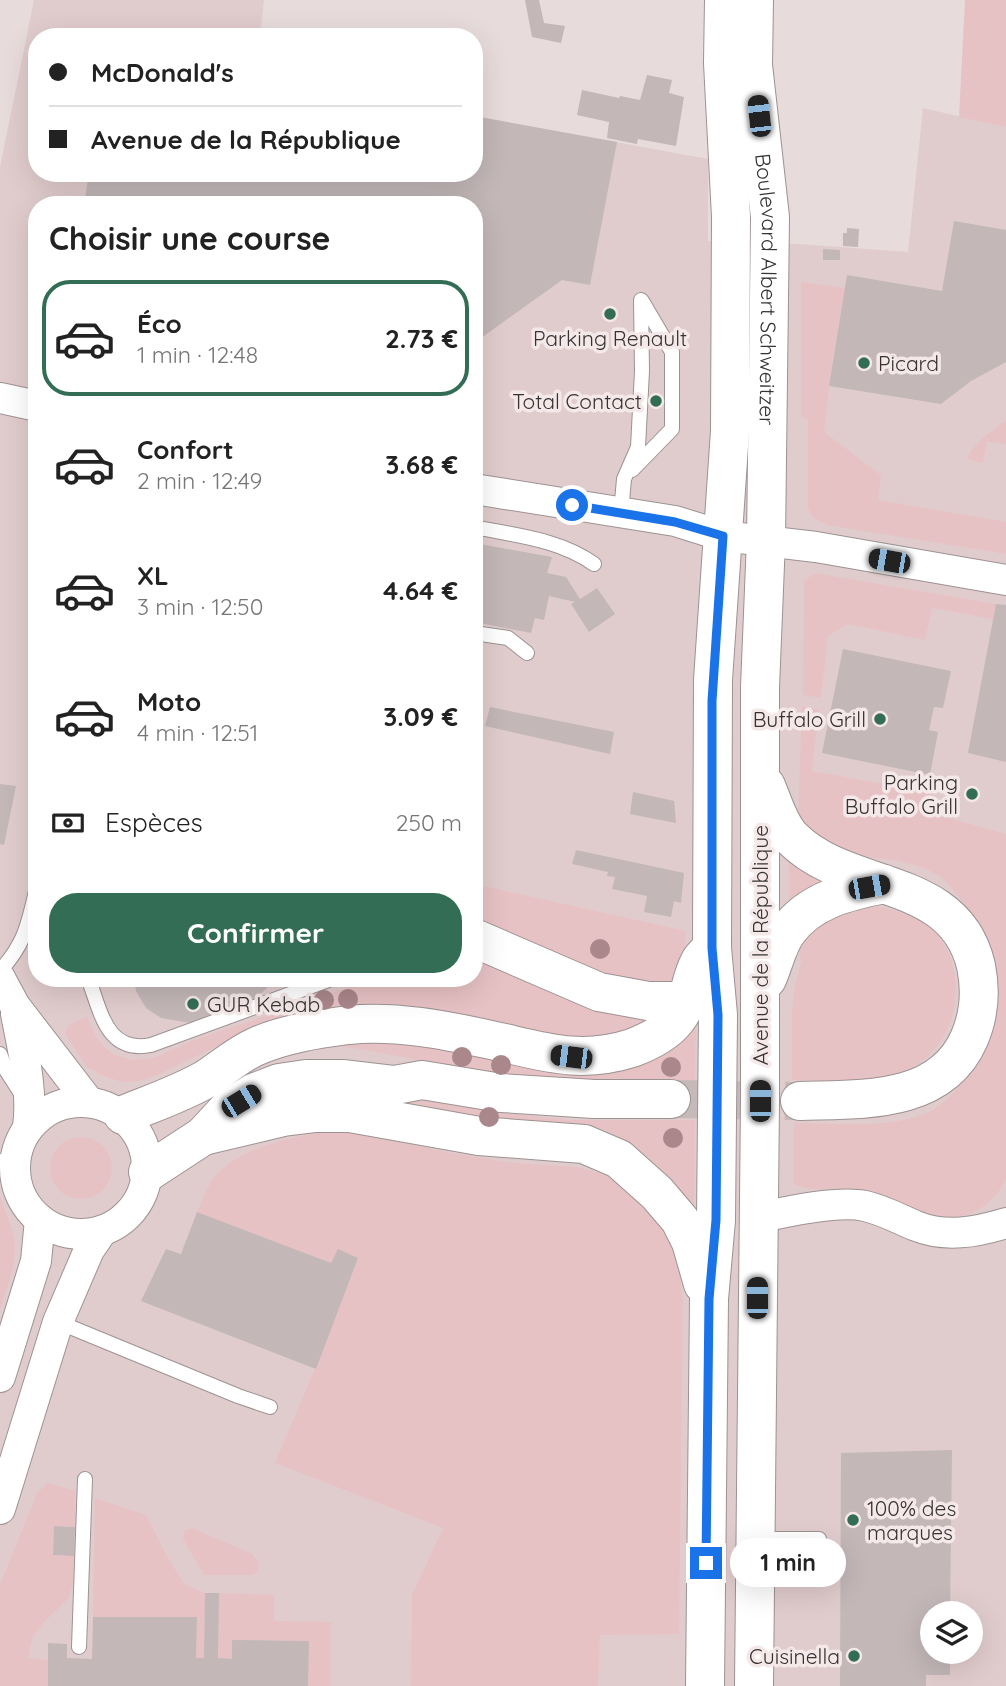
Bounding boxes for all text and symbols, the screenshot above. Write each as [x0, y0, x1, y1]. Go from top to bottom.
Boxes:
text: McDonald's [91, 56, 234, 89]
car [747, 94, 772, 138]
text: Avenue de la République [91, 123, 401, 156]
street label: Boulevard Albert Schweitzer [750, 152, 783, 425]
text: Choisir une course [49, 218, 330, 258]
marker: Parking Renault [602, 306, 618, 322]
icon: car [53, 307, 116, 370]
text: Éco [137, 307, 182, 340]
text: 2.73 € [385, 322, 458, 355]
place label: Parking Renault [533, 325, 687, 351]
text: 1 min · 12:48 [137, 340, 258, 369]
place label: Picard [878, 350, 939, 376]
marker: Picard [856, 355, 872, 371]
place label: Total Contact [512, 388, 642, 414]
marker: Total Contact [648, 393, 664, 409]
icon: car [53, 433, 116, 496]
text: Confort [137, 433, 234, 466]
text: 3.68 € [385, 448, 458, 481]
text: 2 min · 12:49 [137, 466, 262, 495]
route start [556, 489, 588, 521]
car [867, 547, 912, 575]
icon: car [53, 559, 116, 622]
text: XL [137, 559, 169, 592]
text: 4.64 € [383, 574, 458, 607]
text: 3 min · 12:50 [137, 592, 263, 621]
icon: car [53, 685, 116, 748]
text: Moto [137, 685, 201, 718]
text: 3.09 € [383, 700, 458, 733]
place label: Buffalo Grill [753, 706, 866, 732]
marker: Buffalo Grill [872, 711, 888, 727]
text: 4 min · 12:51 [137, 718, 258, 747]
place label: Parking Buffalo Grill [845, 769, 958, 819]
marker: Parking Buffalo Grill [964, 786, 980, 802]
icon: cash [49, 804, 87, 842]
text: Espèces [105, 806, 203, 839]
text: 250 m [396, 808, 462, 837]
street label: Avenue de la République [747, 825, 773, 1065]
car [847, 873, 892, 901]
button: Confirmer [49, 893, 462, 973]
place label: GUR Kebab [207, 991, 320, 1017]
marker: GUR Kebab [185, 996, 201, 1012]
car [549, 1044, 594, 1070]
car [750, 1080, 771, 1122]
car [218, 1081, 265, 1121]
car [747, 1277, 768, 1319]
place label: 100% des marques [867, 1495, 956, 1545]
marker: 100% des marques [845, 1512, 861, 1528]
callout: 1 min [730, 1538, 846, 1588]
route end [690, 1547, 722, 1579]
text: 1 min [760, 1548, 816, 1577]
map controls [920, 1601, 983, 1664]
button: layers [920, 1601, 983, 1664]
place label: Cuisinella [749, 1643, 840, 1669]
marker: Cuisinella [846, 1648, 862, 1664]

